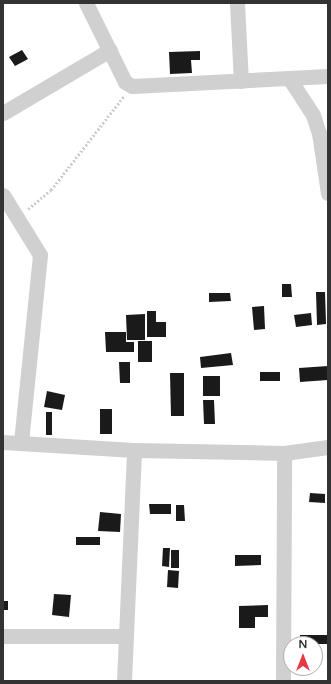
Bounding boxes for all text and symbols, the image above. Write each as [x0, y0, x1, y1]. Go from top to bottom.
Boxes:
north arrow [283, 636, 323, 676]
text: N [299, 638, 307, 651]

